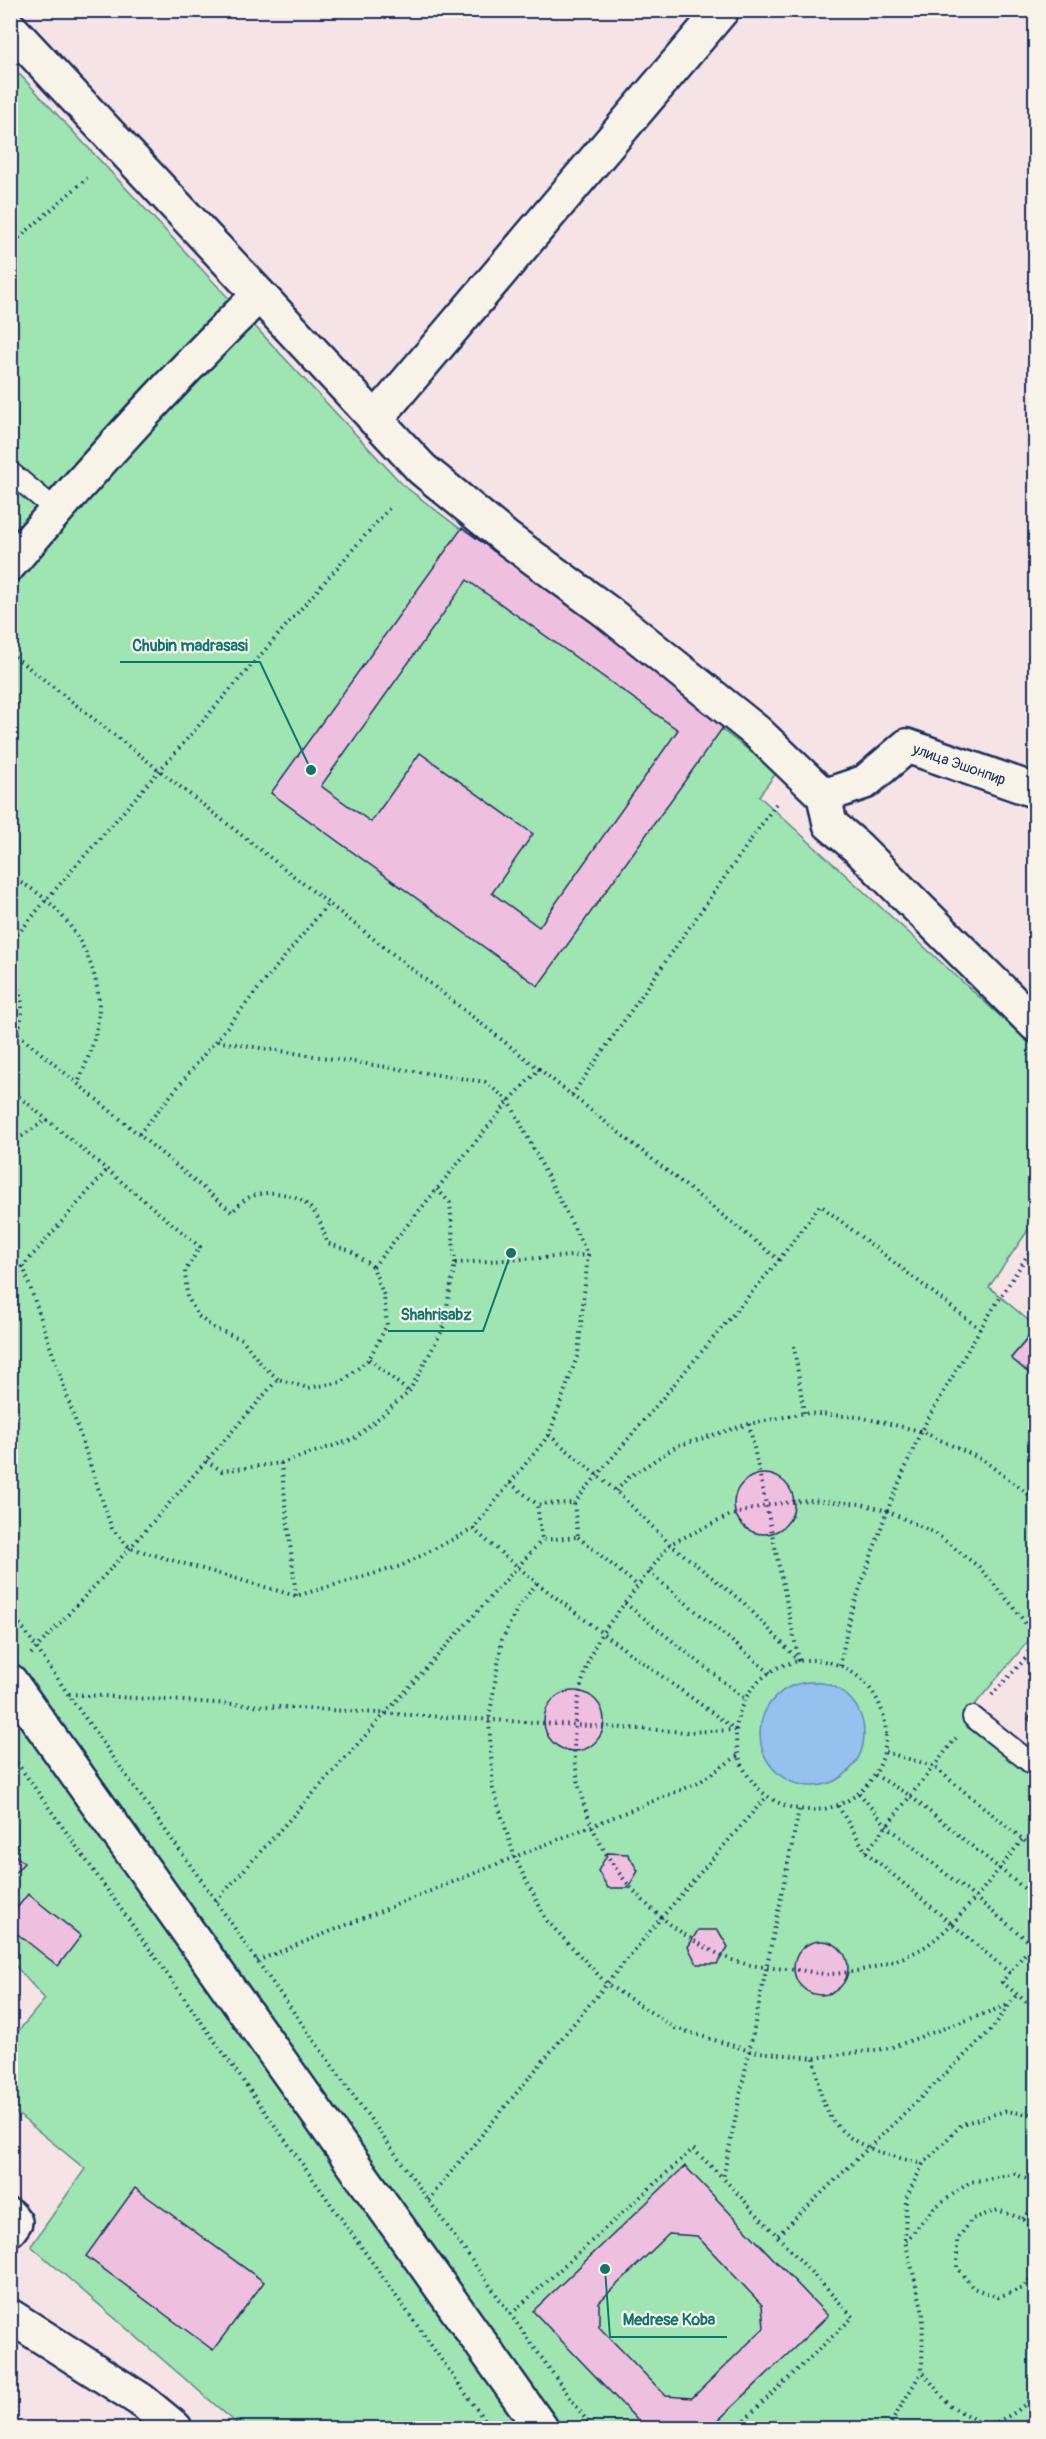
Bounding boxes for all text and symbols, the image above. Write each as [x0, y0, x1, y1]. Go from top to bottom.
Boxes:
callout: Chubin madrasasi [120, 628, 260, 662]
text: Chubin madrasasi [132, 636, 248, 656]
street label: улица Эшонпир [909, 739, 1008, 790]
callout: Shahrisabz [388, 1297, 483, 1331]
text: Shahrisabz [400, 1305, 472, 1325]
callout: Medrese Koba [610, 2303, 727, 2337]
text: Medrese Koba [623, 2310, 716, 2330]

